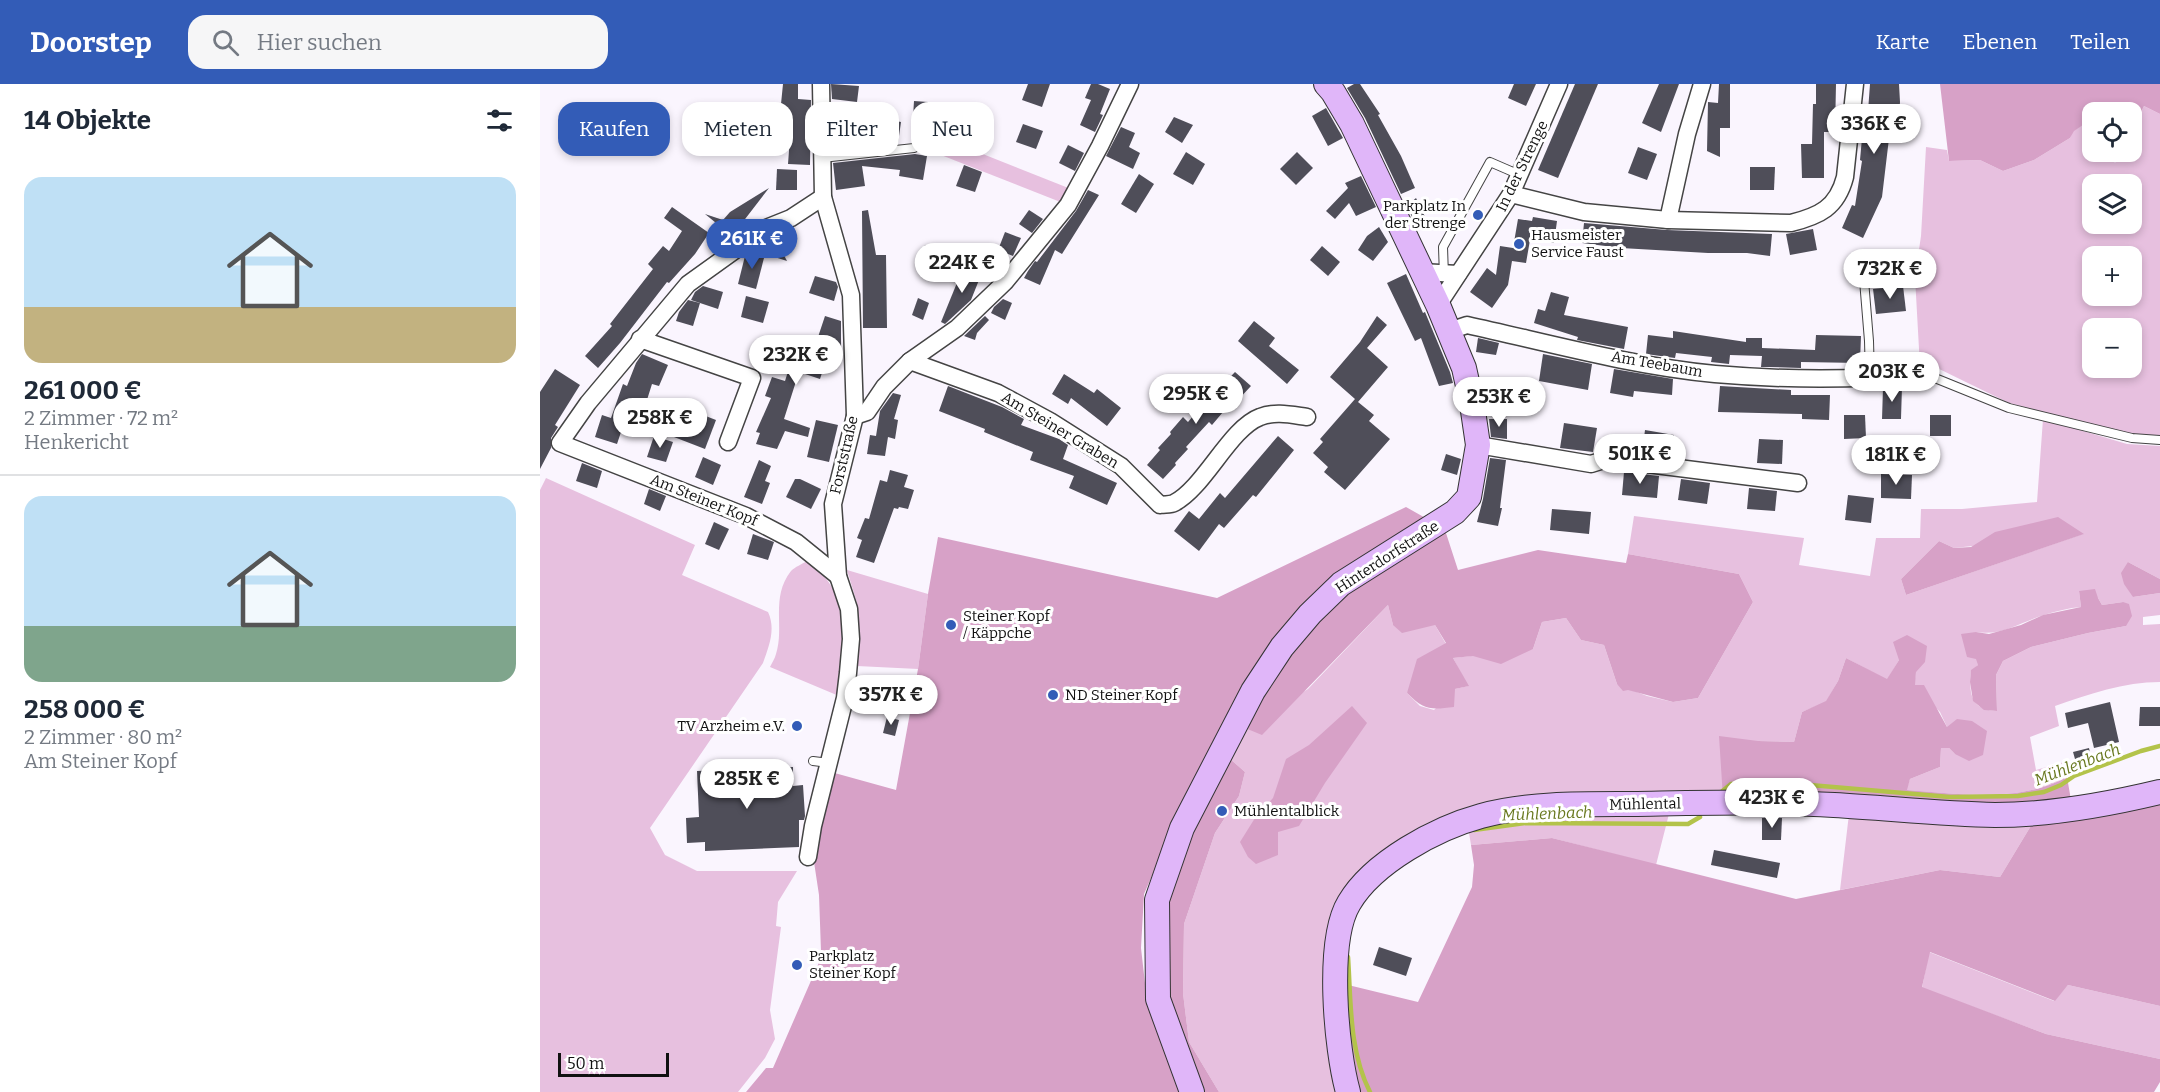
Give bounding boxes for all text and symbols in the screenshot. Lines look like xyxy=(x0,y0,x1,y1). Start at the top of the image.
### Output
search box xyxy=(188,15,608,69)
text: Doorstep xyxy=(30,26,152,59)
icon: search xyxy=(209,26,242,59)
text: Hier suchen xyxy=(257,29,382,56)
text: Karte xyxy=(1876,29,1929,55)
text: Ebenen xyxy=(1962,29,2037,55)
text: Teilen xyxy=(2070,29,2130,55)
chip: Kaufen xyxy=(558,102,670,156)
chip: Mieten xyxy=(682,102,793,156)
chip: Filter xyxy=(805,102,899,156)
chip: Neu xyxy=(911,102,994,156)
map controls xyxy=(2082,102,2142,378)
button: locate xyxy=(2082,102,2142,162)
icon: filters xyxy=(483,104,516,137)
pin: 336K € xyxy=(1825,104,1923,155)
text: 14 Objekte xyxy=(24,105,151,136)
text: 336K € xyxy=(1841,111,1907,135)
street label: In der Strenge xyxy=(1492,118,1552,214)
button: layers xyxy=(2082,174,2142,234)
place label: Parkplatz In der Strenge xyxy=(1383,197,1466,232)
marker: Parkplatz In der Strenge xyxy=(1471,208,1485,222)
icon: home xyxy=(216,216,324,324)
pin: 261K € xyxy=(703,219,801,270)
text: 261K € xyxy=(720,226,784,250)
place label: Hausmeister Service Faust xyxy=(1531,226,1624,261)
marker: Hausmeister Service Faust xyxy=(1512,237,1526,251)
pin: 224K € xyxy=(913,243,1011,294)
button: + xyxy=(2082,246,2142,306)
pin: 732K € xyxy=(1841,249,1939,300)
text: 224K € xyxy=(929,250,995,274)
text: 732K € xyxy=(1857,256,1923,280)
button: − xyxy=(2082,318,2142,378)
pin: 232K € xyxy=(747,335,845,386)
text: 232K € xyxy=(763,342,829,366)
street label: Am Teebaum xyxy=(1610,347,1705,381)
pin: 203K € xyxy=(1843,352,1941,403)
text: 203K € xyxy=(1859,359,1925,383)
pin: 295K € xyxy=(1147,374,1245,425)
text: 261 000 € xyxy=(24,375,142,406)
pin: 253K € xyxy=(1450,377,1548,428)
text: 295K € xyxy=(1163,381,1229,405)
text: 253K € xyxy=(1467,384,1531,408)
street label: Am Steiner Graben xyxy=(998,388,1122,472)
pin: 258K € xyxy=(611,398,709,449)
text: 258K € xyxy=(627,405,693,429)
text: 2 Zimmer · 72 m² xyxy=(24,406,178,430)
street label: Forststraße xyxy=(826,414,862,496)
text: Henkericht xyxy=(24,430,129,454)
pin: 501K € xyxy=(1591,434,1689,485)
pin: 181K € xyxy=(1847,435,1945,486)
text: 501K € xyxy=(1608,441,1672,465)
text: 181K € xyxy=(1865,442,1927,466)
street label: Am Steiner Kopf xyxy=(648,470,762,530)
street label: Hinterdorfstraße xyxy=(1332,517,1442,597)
icon: home xyxy=(216,535,324,643)
place label: Steiner Kopf / Käppche xyxy=(963,607,1052,642)
marker: Steiner Kopf / Käppche xyxy=(944,618,958,632)
pin: 357K € xyxy=(842,675,940,726)
text: 357K € xyxy=(859,682,923,706)
place label: ND Steiner Kopf xyxy=(1065,686,1179,704)
marker: ND Steiner Kopf xyxy=(1046,688,1060,702)
text: 258 000 € xyxy=(24,694,145,725)
place label: TV Arzheim e.V. xyxy=(677,717,785,735)
marker: TV Arzheim e.V. xyxy=(790,719,804,733)
text: 2 Zimmer · 80 m² xyxy=(24,725,182,749)
water label: Mühlenbach xyxy=(2032,739,2123,790)
text: Am Steiner Kopf xyxy=(24,749,177,773)
pin: 285K € xyxy=(698,759,796,810)
text: 285K € xyxy=(714,766,780,790)
pin: 423K € xyxy=(1723,778,1821,829)
text: 423K € xyxy=(1739,785,1805,809)
street label: Mühlental xyxy=(1609,794,1681,814)
place label: Mühlentalblick xyxy=(1234,802,1340,820)
water label: Mühlenbach xyxy=(1501,802,1593,825)
marker: Mühlentalblick xyxy=(1215,804,1229,818)
place label: Parkplatz Steiner Kopf xyxy=(809,947,898,982)
marker: Parkplatz Steiner Kopf xyxy=(790,958,804,972)
scale bar xyxy=(558,1050,669,1078)
text: 50 m xyxy=(567,1054,604,1073)

